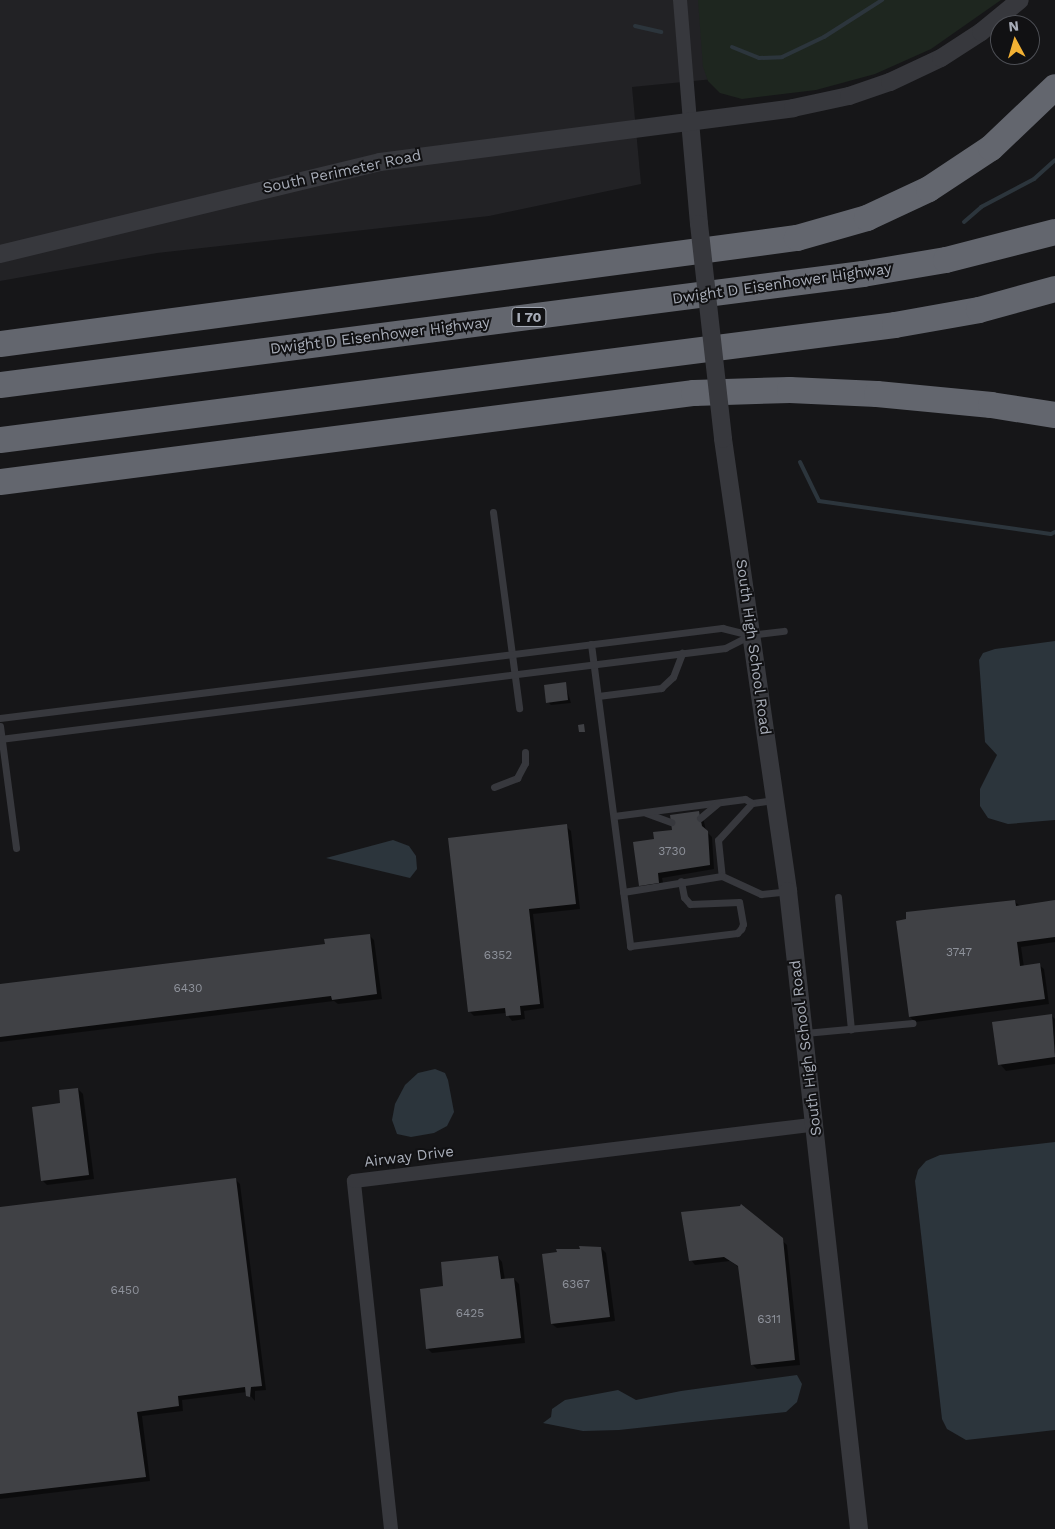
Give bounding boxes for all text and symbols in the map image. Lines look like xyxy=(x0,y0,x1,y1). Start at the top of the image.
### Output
north arrow xyxy=(990,15,1040,65)
text: N xyxy=(1008,18,1020,35)
street label: South Perimeter Road xyxy=(261,146,423,198)
street label: Dwight D Eisenhower Highway xyxy=(671,260,893,308)
road number: I 70 xyxy=(510,306,548,328)
street label: Dwight D Eisenhower Highway xyxy=(269,314,491,358)
street label: South High School Road xyxy=(732,558,774,736)
house number: 3730 xyxy=(658,845,686,859)
house number: 3747 xyxy=(946,946,972,960)
house number: 6352 xyxy=(484,949,512,963)
street label: South High School Road xyxy=(786,959,826,1137)
house number: 6430 xyxy=(173,982,203,996)
street label: Airway Drive xyxy=(363,1143,455,1171)
house number: 6367 xyxy=(562,1278,590,1292)
house number: 6450 xyxy=(110,1284,140,1298)
house number: 6425 xyxy=(456,1307,484,1321)
house number: 6311 xyxy=(757,1313,781,1327)

